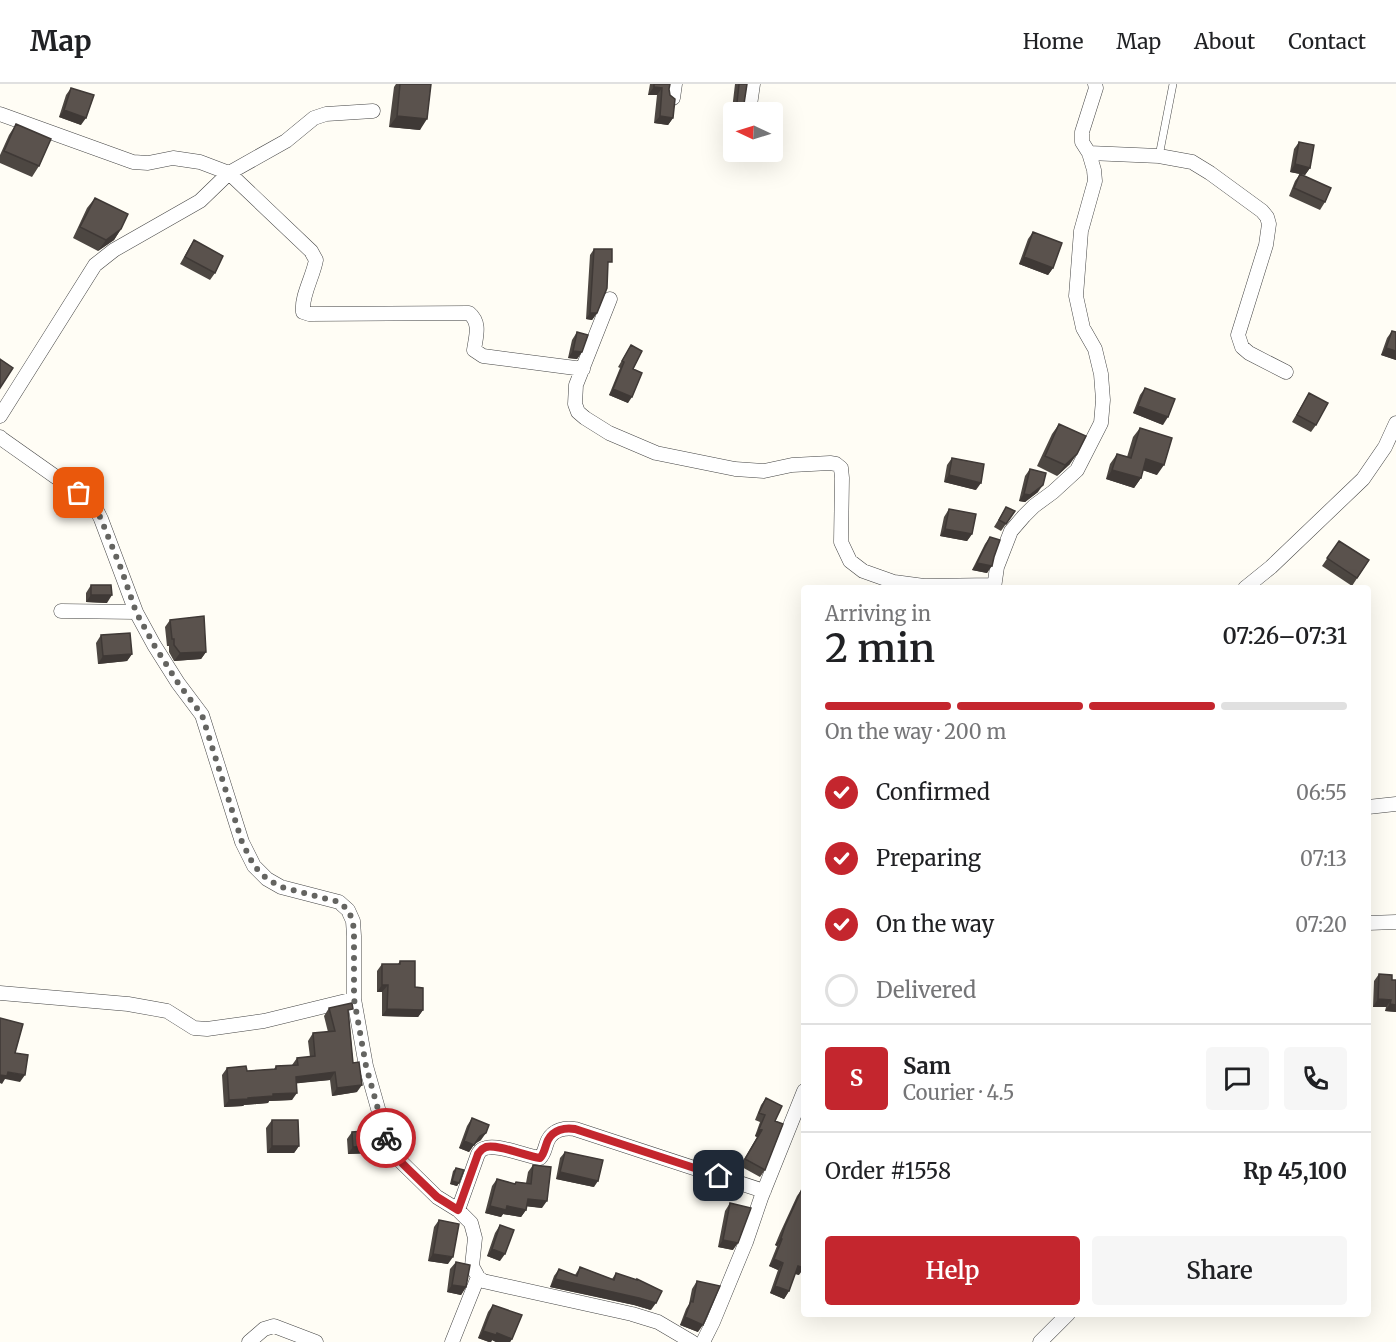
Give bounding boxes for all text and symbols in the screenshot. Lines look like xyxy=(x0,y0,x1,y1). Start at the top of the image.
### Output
text: Map xyxy=(30,23,92,59)
text: Home xyxy=(1023,28,1083,55)
text: Map xyxy=(1116,28,1161,55)
text: About xyxy=(1194,28,1255,55)
text: Contact xyxy=(1288,28,1366,55)
north arrow xyxy=(723,102,783,162)
map controls xyxy=(723,102,783,162)
pin xyxy=(53,467,104,518)
icon: bag xyxy=(62,476,95,509)
text: Arriving in xyxy=(825,601,931,626)
text: 07:26–07:31 xyxy=(1222,622,1347,650)
text: 2 min xyxy=(825,624,935,673)
text: On the way · 200 m xyxy=(825,719,1006,744)
icon: check xyxy=(825,776,858,809)
text: Confirmed xyxy=(876,778,990,806)
text: 06:55 xyxy=(1296,780,1347,805)
icon: check xyxy=(825,842,858,875)
text: Preparing xyxy=(876,844,981,872)
text: 07:13 xyxy=(1300,846,1347,871)
icon: check xyxy=(825,908,858,941)
text: On the way xyxy=(876,910,994,938)
text: 07:20 xyxy=(1295,912,1347,937)
text: Delivered xyxy=(876,976,976,1004)
button: chat xyxy=(1206,1047,1269,1110)
button: phone xyxy=(1284,1047,1347,1110)
text: Sam xyxy=(903,1052,951,1080)
text: S xyxy=(850,1064,863,1092)
text: Courier · 4.5 xyxy=(903,1080,1015,1105)
courier xyxy=(356,1108,416,1168)
icon: bike xyxy=(370,1122,403,1155)
pin xyxy=(693,1150,744,1201)
text: Order #1558 xyxy=(825,1157,951,1185)
text: Rp 45,100 xyxy=(1243,1157,1347,1185)
icon: home xyxy=(702,1159,735,1192)
button: Help xyxy=(825,1236,1080,1305)
button: Share xyxy=(1092,1236,1347,1305)

